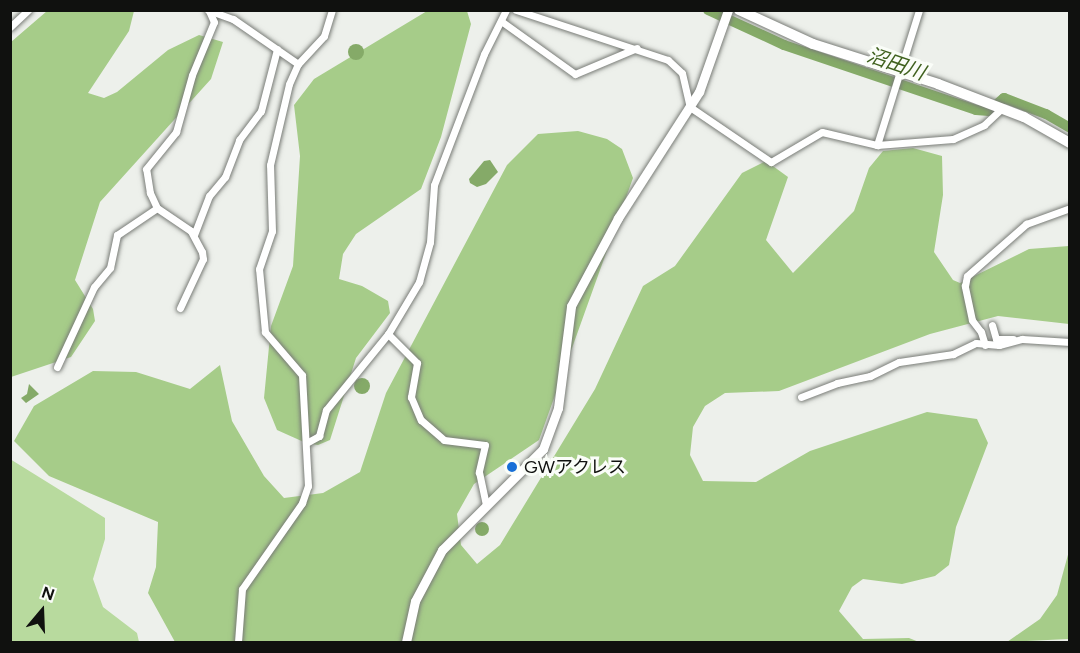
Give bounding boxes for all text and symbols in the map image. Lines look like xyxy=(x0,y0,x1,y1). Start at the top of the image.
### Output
water label: 沼田川 xyxy=(864,43,928,85)
place label: GWアクレス xyxy=(524,456,627,478)
marker: GWアクレス xyxy=(505,460,519,474)
north arrow xyxy=(12,581,72,641)
text: N xyxy=(39,583,57,605)

